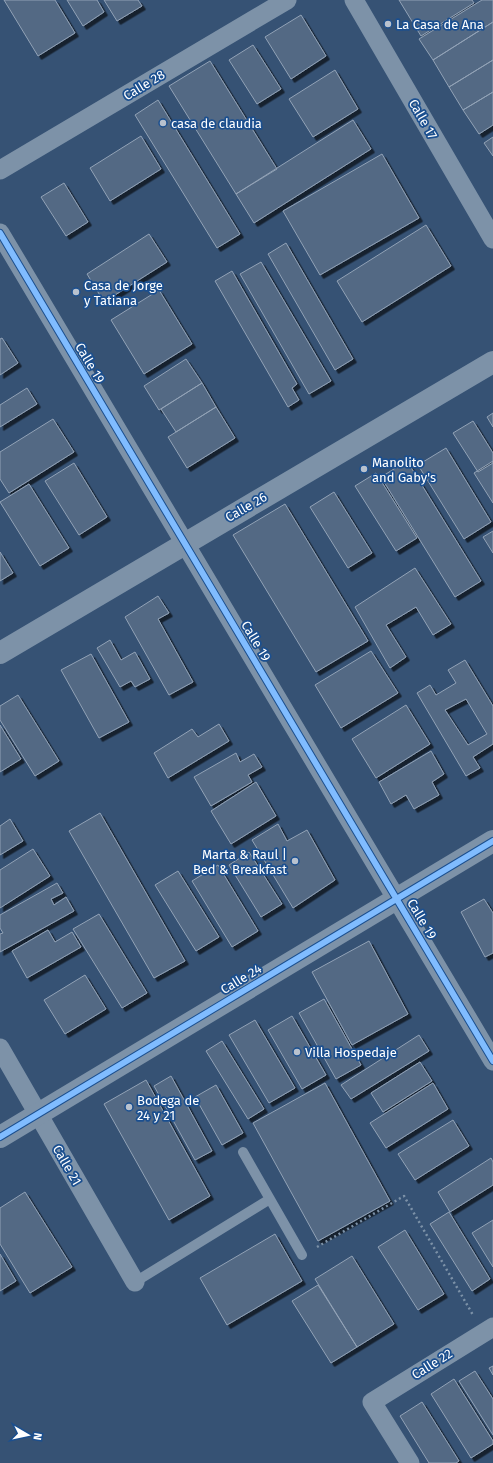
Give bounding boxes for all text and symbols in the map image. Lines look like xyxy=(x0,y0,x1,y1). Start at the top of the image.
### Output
place label: La Casa de Ana xyxy=(396,17,484,32)
marker: La Casa de Ana xyxy=(383,19,393,29)
street label: Calle 28 xyxy=(121,67,167,103)
street label: Calle 17 xyxy=(406,96,441,142)
place label: casa de claudia xyxy=(171,116,262,131)
marker: casa de claudia xyxy=(158,118,168,128)
place label: Casa de Jorge y Tatiana xyxy=(84,278,163,308)
marker: Casa de Jorge y Tatiana xyxy=(71,287,81,297)
street label: Calle 19 xyxy=(72,340,108,386)
place label: Manolito and Gaby's xyxy=(372,455,436,485)
marker: Manolito and Gaby's xyxy=(359,464,369,474)
street label: Calle 26 xyxy=(223,489,270,525)
street label: Calle 19 xyxy=(238,618,274,664)
place label: Marta & Raul | Bed & Breakfast xyxy=(193,847,287,877)
marker: Marta & Raul | Bed & Breakfast xyxy=(290,856,300,866)
street label: Calle 19 xyxy=(404,896,440,942)
street label: Calle 24 xyxy=(218,961,264,997)
place label: Villa Hospedaje xyxy=(305,1045,397,1060)
marker: Villa Hospedaje xyxy=(292,1047,302,1057)
place label: Bodega de 24 y 21 xyxy=(137,1093,199,1123)
marker: Bodega de 24 y 21 xyxy=(124,1102,134,1112)
street label: Calle 21 xyxy=(50,1142,84,1188)
street label: Calle 22 xyxy=(409,1346,455,1382)
north arrow xyxy=(8,1415,48,1455)
text: N xyxy=(30,1432,44,1441)

